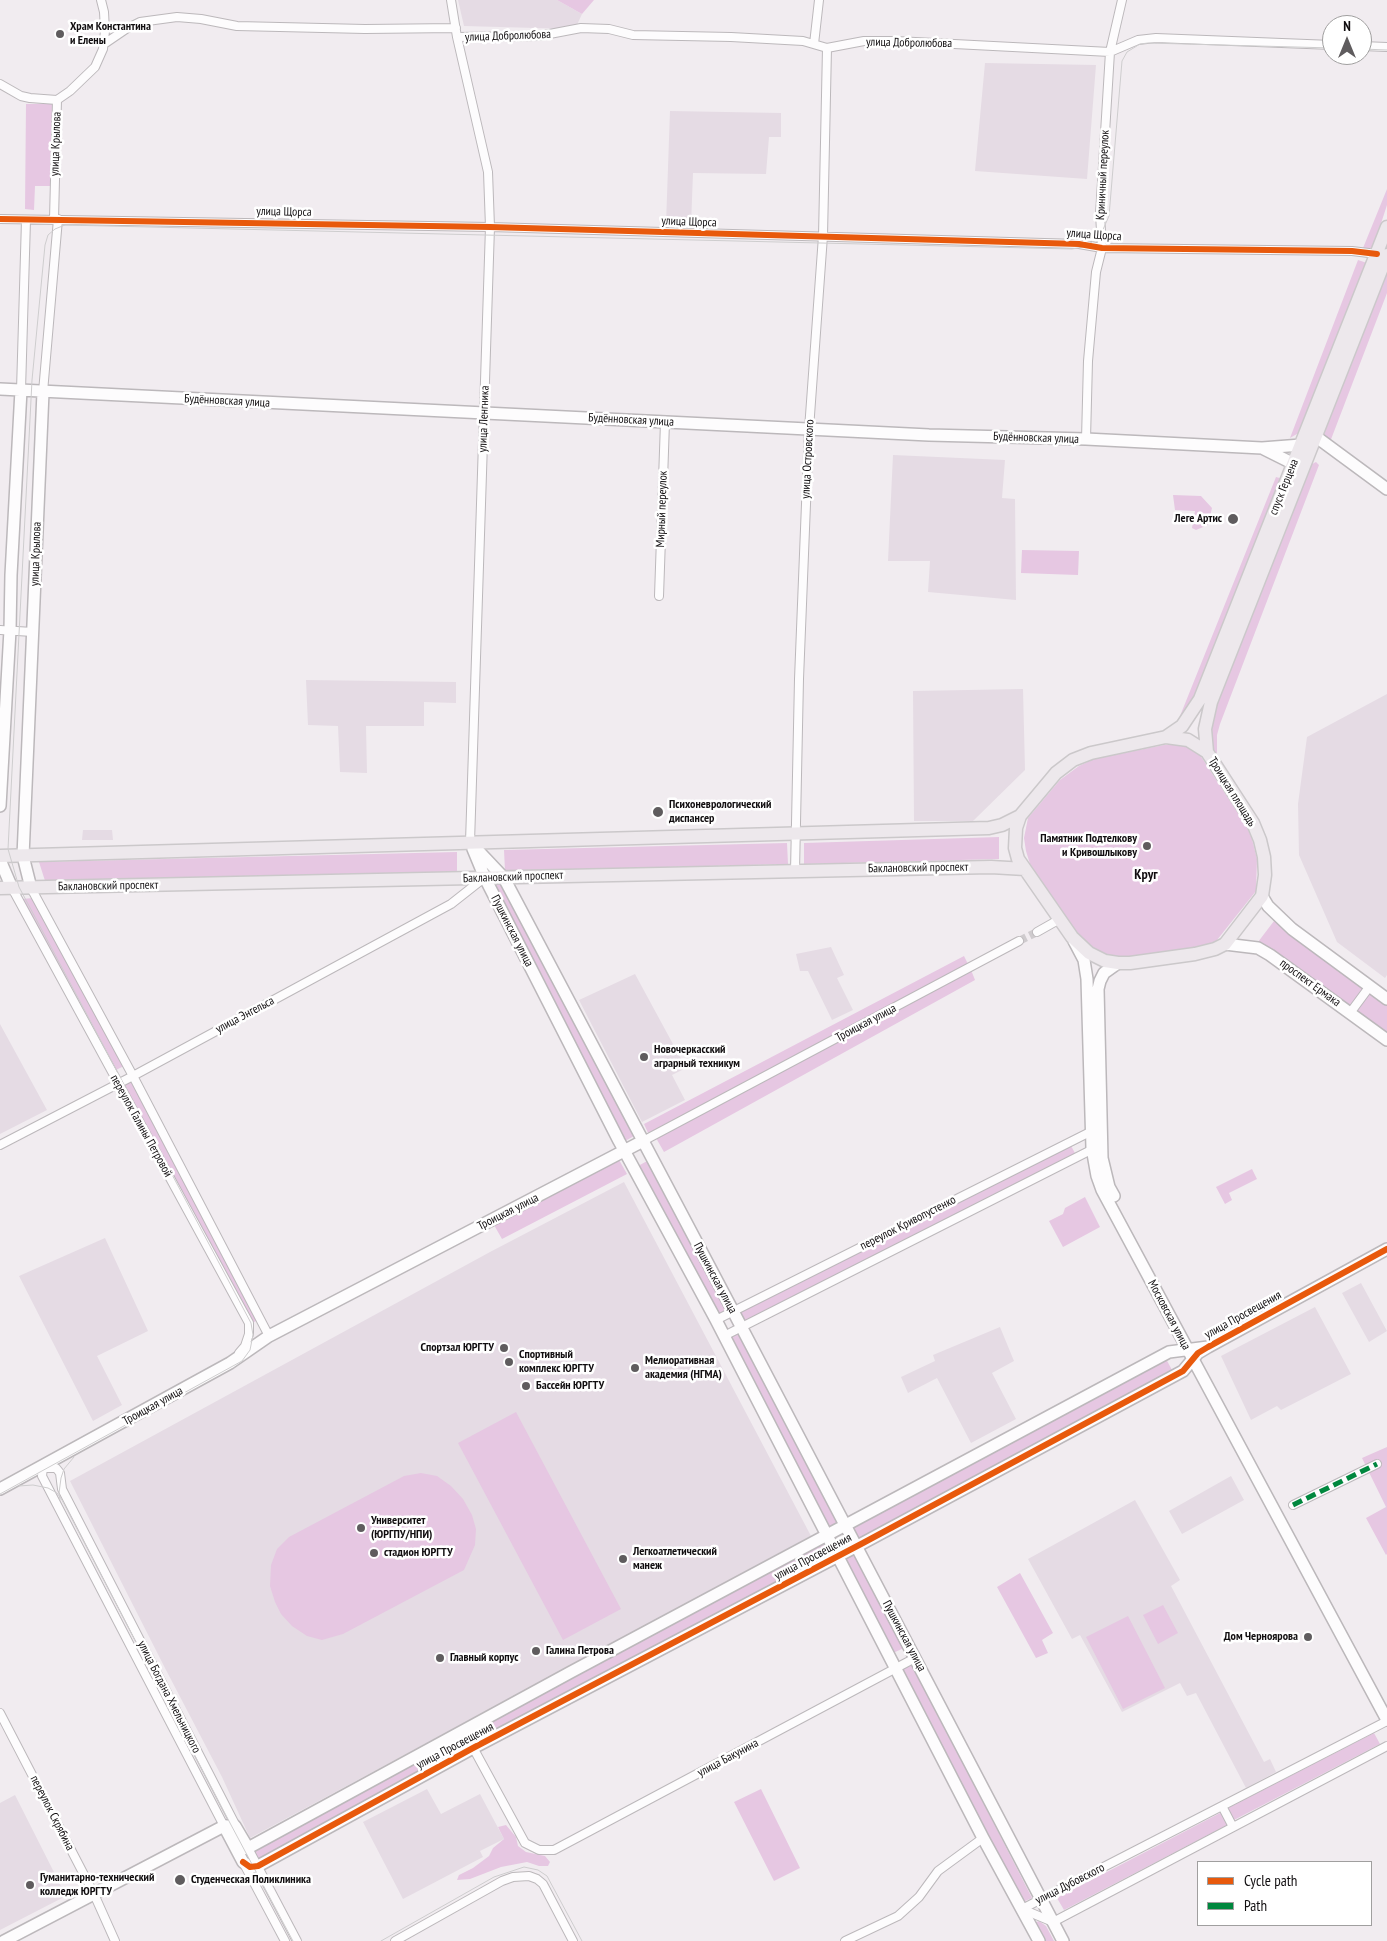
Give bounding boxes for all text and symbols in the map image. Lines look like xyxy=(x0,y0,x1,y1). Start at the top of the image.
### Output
north arrow xyxy=(1322,15,1372,65)
text: N xyxy=(1343,17,1351,35)
place label: Храм Константина и Елены xyxy=(70,20,151,48)
street label: улица Добролюбова xyxy=(465,27,551,45)
marker: Храм Константина и Елены xyxy=(54,28,66,40)
street label: улица Добролюбова xyxy=(866,35,952,51)
street label: улица Крылова xyxy=(48,112,64,176)
street label: Криничный переулок xyxy=(1093,130,1113,220)
street label: улица Щорса xyxy=(256,204,312,220)
street label: улица Щорса xyxy=(661,214,717,230)
street label: улица Щорса xyxy=(1066,226,1122,244)
street label: улица Ленгника xyxy=(476,385,492,453)
street label: Будённовская улица xyxy=(184,392,270,410)
street label: Будённовская улица xyxy=(588,411,674,429)
street label: улица Островского xyxy=(799,419,817,499)
street label: Будённовская улица xyxy=(993,429,1079,447)
street label: спуск Герцена xyxy=(1266,457,1302,517)
street label: Мирный переулок xyxy=(653,470,671,548)
place label: Леге Артис xyxy=(1174,512,1222,526)
marker: Леге Артис xyxy=(1226,512,1240,526)
street label: улица Крылова xyxy=(28,522,44,586)
street label: Троицкая площадь xyxy=(1205,755,1259,829)
place label: Психоневрологический диспансер xyxy=(669,798,771,826)
marker: Психоневрологический диспансер xyxy=(651,805,665,819)
place label: Памятник Подтелкову и Кривошлыкову xyxy=(1040,832,1137,860)
marker: Памятник Подтелкову и Кривошлыкову xyxy=(1141,840,1153,852)
street label: Баклановский проспект xyxy=(868,860,968,876)
district label: Круг xyxy=(1134,867,1158,883)
street label: Баклановский проспект xyxy=(463,868,563,886)
street label: Баклановский проспект xyxy=(58,878,158,894)
street label: Пушкинская улица xyxy=(488,893,536,969)
street label: проспект Ермака xyxy=(1277,956,1343,1010)
street label: улица Энгельса xyxy=(213,994,277,1036)
street label: Троицкая улица xyxy=(833,1001,899,1045)
place label: Новочеркасский аграрный техникум xyxy=(654,1043,740,1071)
marker: Новочеркасский аграрный техникум xyxy=(638,1051,650,1063)
street label: переулок Галины Петровой xyxy=(107,1072,175,1180)
street label: Троицкая улица xyxy=(475,1190,541,1234)
street label: переулок Кривопустенко xyxy=(858,1193,958,1253)
street label: Пушкинская улица xyxy=(690,1240,740,1316)
street label: Московская улица xyxy=(1145,1278,1193,1352)
street label: улица Просвещения xyxy=(1202,1288,1284,1342)
place label: Спортзал ЮРГТУ xyxy=(420,1341,494,1355)
marker: Спортзал ЮРГТУ xyxy=(498,1342,510,1354)
place label: Спортивный комплекс ЮРГТУ xyxy=(519,1348,594,1376)
place label: Мелиоративная академия (НГМА) xyxy=(645,1354,722,1382)
marker: Спортивный комплекс ЮРГТУ xyxy=(503,1356,515,1368)
marker: Мелиоративная академия (НГМА) xyxy=(629,1362,641,1374)
place label: Бассейн ЮРГТУ xyxy=(536,1379,604,1393)
marker: Бассейн ЮРГТУ xyxy=(520,1380,532,1392)
street label: Троицкая улица xyxy=(120,1384,186,1428)
place label: Университет (ЮРГПУ/НПИ) xyxy=(371,1514,432,1542)
marker: Университет (ЮРГПУ/НПИ) xyxy=(355,1522,367,1534)
street label: улица Просвещения xyxy=(772,1531,854,1583)
place label: Легкоатлетический манеж xyxy=(633,1545,717,1573)
place label: стадион ЮРГТУ xyxy=(384,1546,453,1560)
marker: стадион ЮРГТУ xyxy=(368,1547,380,1559)
marker: Легкоатлетический манеж xyxy=(617,1553,629,1565)
street label: Пушкинская улица xyxy=(879,1598,929,1674)
place label: Дом Черноярова xyxy=(1224,1630,1298,1644)
marker: Дом Черноярова xyxy=(1302,1631,1314,1643)
street label: улица Богдана Хмельницкого xyxy=(134,1638,204,1756)
place label: Галина Петрова xyxy=(546,1644,614,1658)
marker: Галина Петрова xyxy=(530,1645,542,1657)
place label: Главный корпус xyxy=(450,1651,519,1665)
marker: Главный корпус xyxy=(434,1652,446,1664)
street label: улица Просвещения xyxy=(414,1720,496,1772)
street label: улица Бакунина xyxy=(695,1736,761,1780)
street label: переулок Скрябина xyxy=(27,1773,77,1853)
street label: улица Дубовского xyxy=(1033,1860,1107,1908)
legend xyxy=(1197,1861,1372,1926)
place label: Гуманитарно-технический колледж ЮРГТУ xyxy=(40,1871,154,1899)
text: Cycle path xyxy=(1244,1871,1297,1890)
marker: Студенческая Поликлиника xyxy=(173,1873,187,1887)
place label: Студенческая Поликлиника xyxy=(191,1873,311,1887)
marker: Гуманитарно-технический колледж ЮРГТУ xyxy=(24,1879,36,1891)
text: Path xyxy=(1244,1896,1267,1915)

